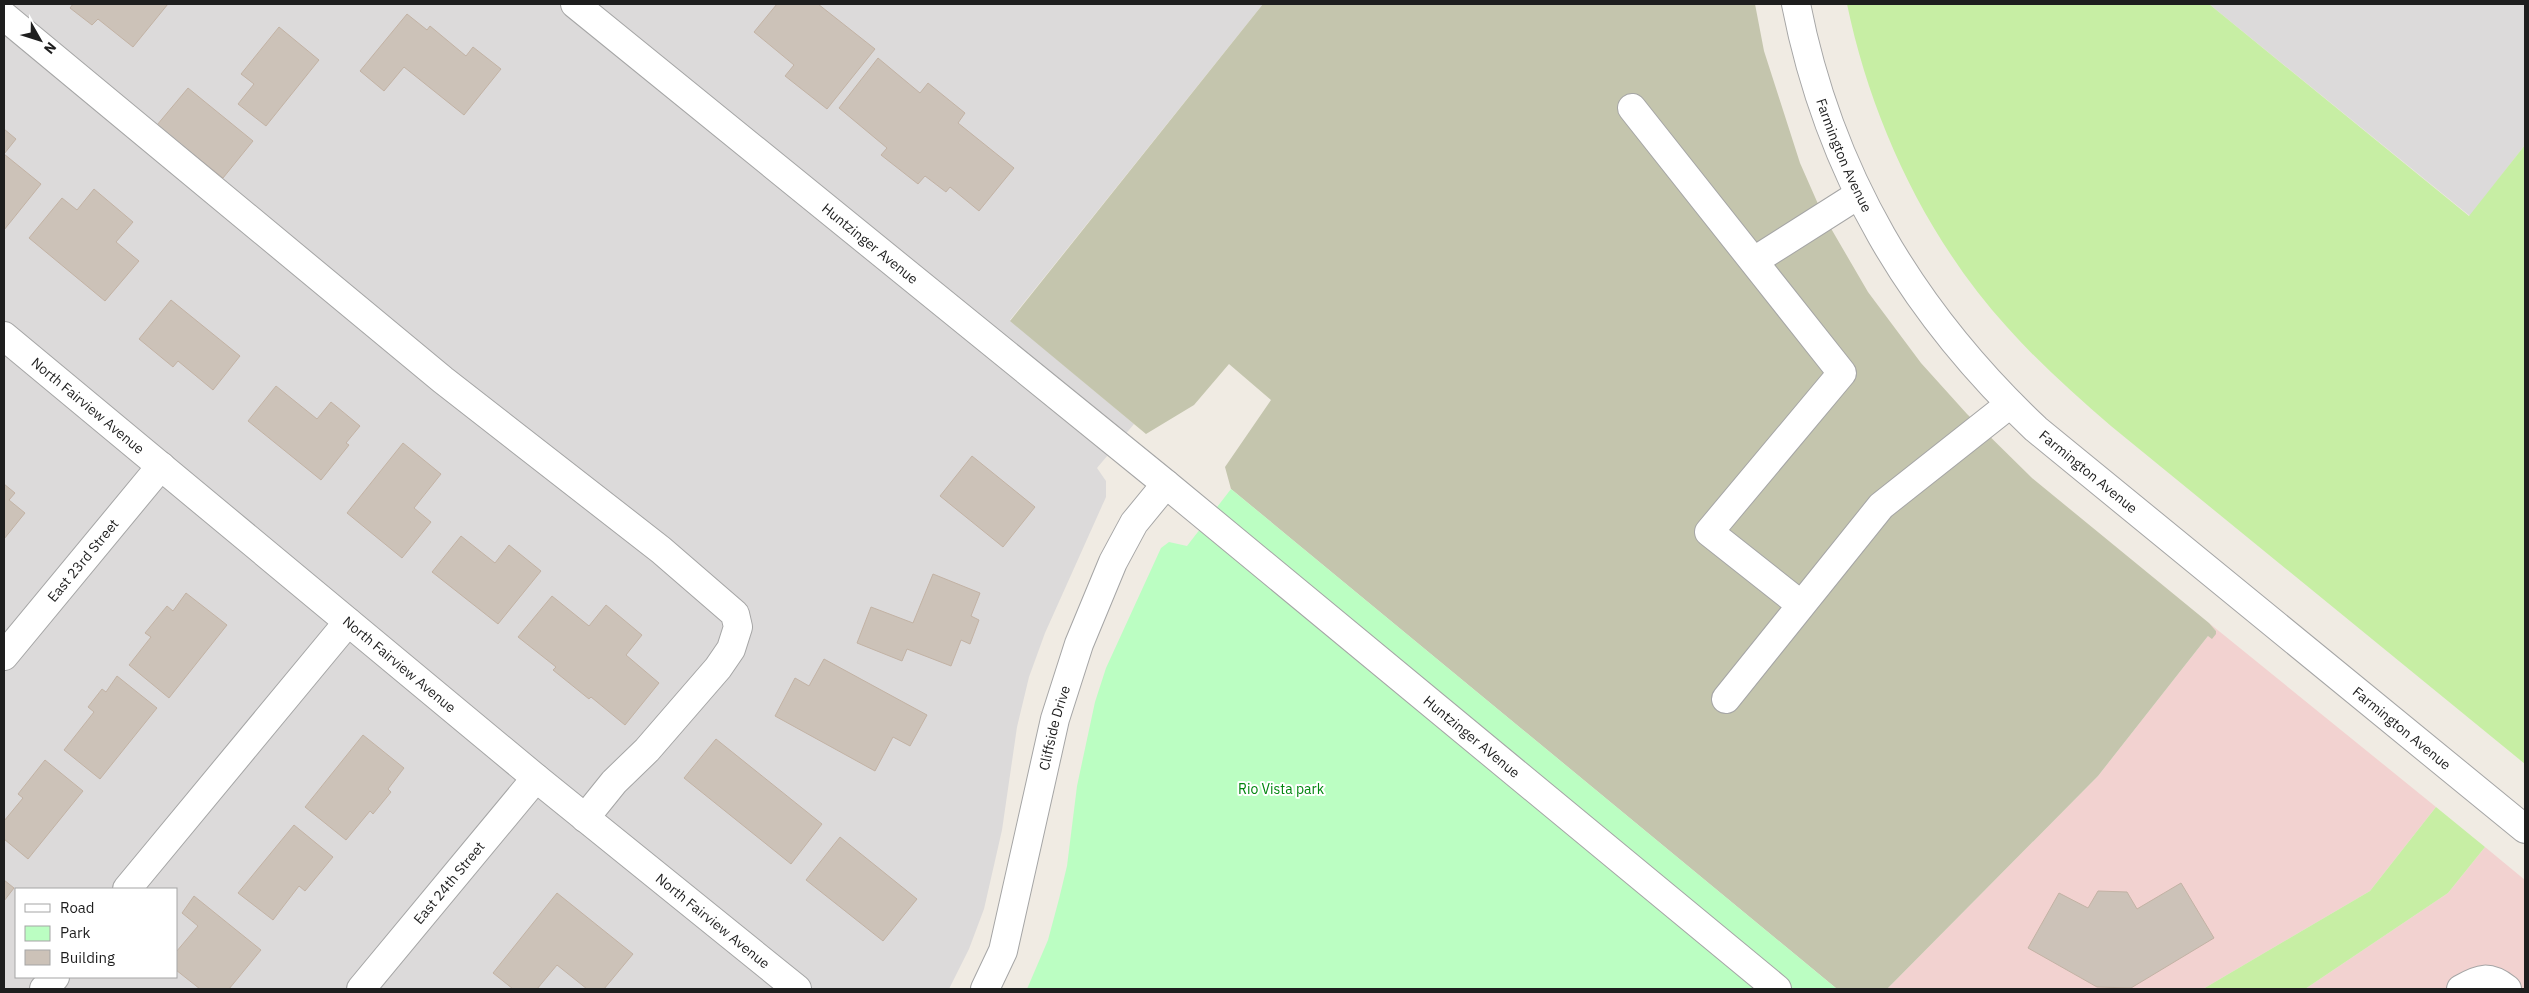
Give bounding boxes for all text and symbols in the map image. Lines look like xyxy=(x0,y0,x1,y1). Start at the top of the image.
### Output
north arrow xyxy=(15,15,65,65)
text: N xyxy=(40,39,60,58)
street label: Farmington Avenue xyxy=(1812,96,1876,215)
street label: Huntzinger Avenue xyxy=(818,199,922,288)
street label: North Fairview Avenue xyxy=(28,354,148,458)
street label: Farmington Avenue xyxy=(2036,426,2141,517)
street label: East 23rd Street xyxy=(43,515,123,606)
street label: North Fairview Avenue xyxy=(339,612,460,717)
street label: Cliffside Drive xyxy=(1035,683,1074,772)
street label: Farmington Avenue xyxy=(2349,683,2455,774)
street label: Huntzinger AVenue xyxy=(1420,692,1524,782)
park label: Rio Vista park xyxy=(1238,780,1325,798)
street label: East 24th Street xyxy=(410,838,489,928)
street label: North Fairview Avenue xyxy=(652,869,774,973)
legend xyxy=(15,888,178,978)
text: Road xyxy=(60,898,95,917)
text: Park xyxy=(60,923,90,942)
text: Building xyxy=(60,948,115,967)

